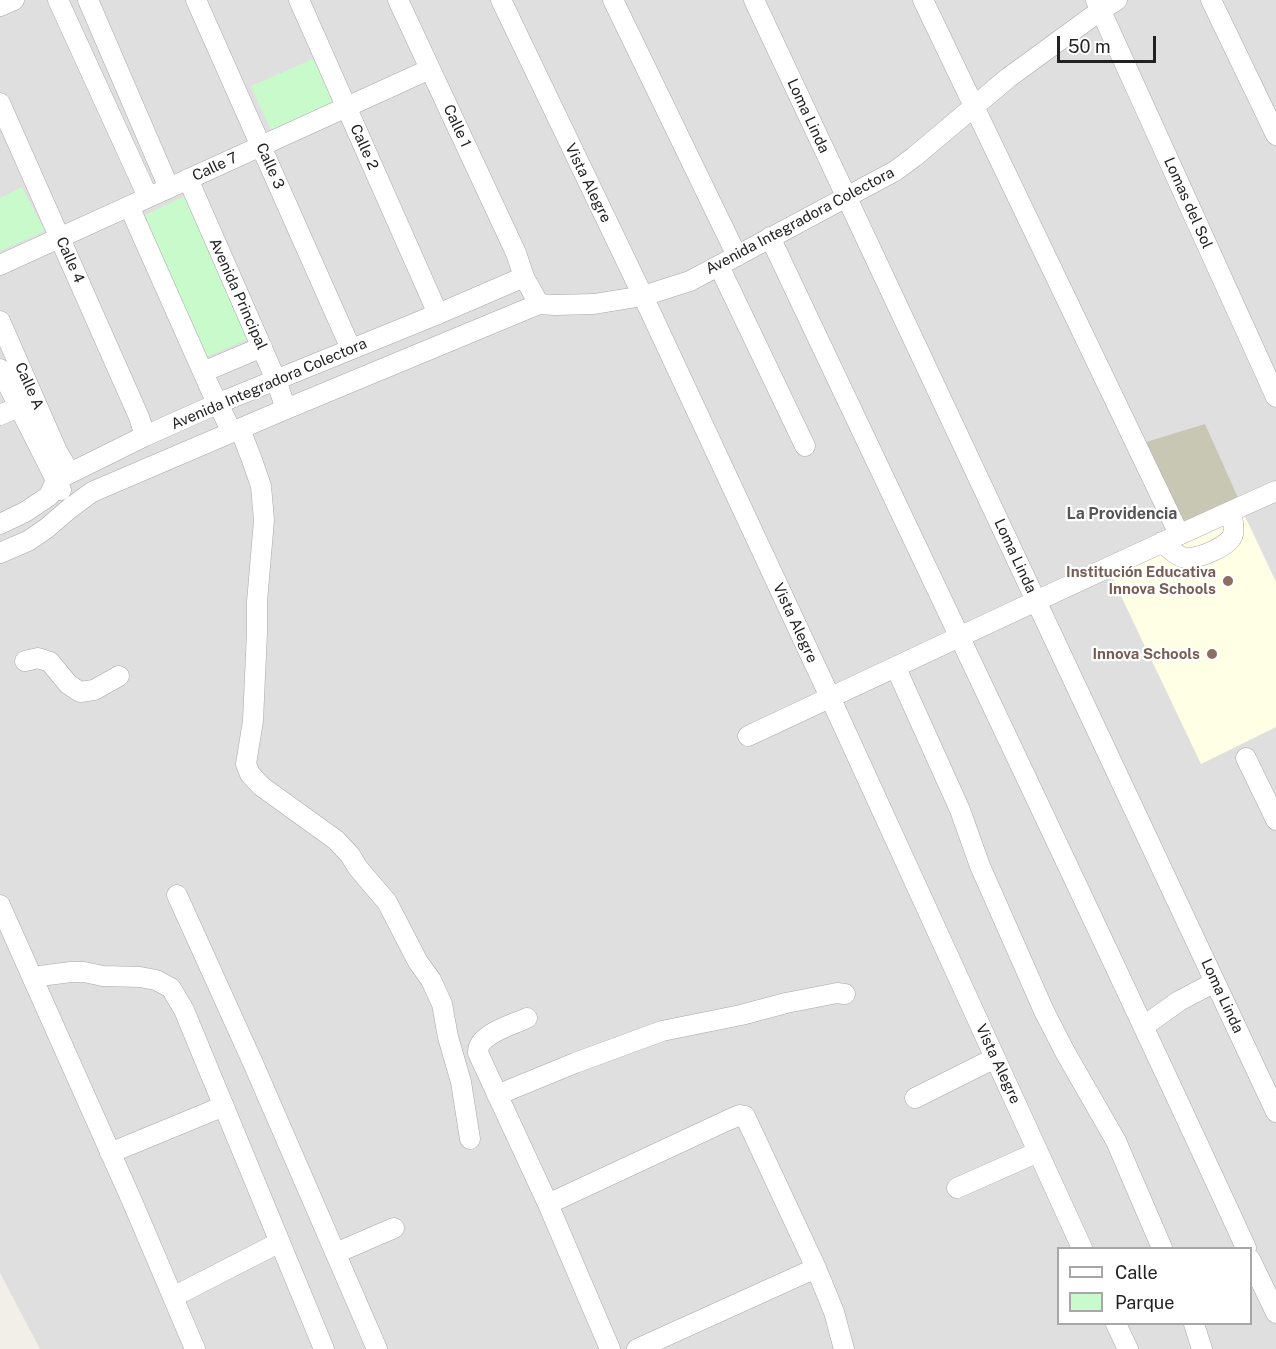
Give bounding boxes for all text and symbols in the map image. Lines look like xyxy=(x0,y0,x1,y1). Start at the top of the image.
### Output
scale bar xyxy=(1060,24,1159,62)
text: 50 m xyxy=(1068,36,1111,57)
street label: Loma Linda xyxy=(783,76,833,156)
street label: Calle 1 xyxy=(439,102,475,150)
street label: Calle 2 xyxy=(346,121,382,173)
street label: Calle 3 xyxy=(252,140,288,192)
street label: Vista Alegre xyxy=(561,141,615,225)
street label: Calle 7 xyxy=(189,149,241,185)
street label: Lomas del Sol xyxy=(1160,155,1216,251)
street label: Avenida Integradora Colectora xyxy=(703,164,897,278)
street label: Calle 4 xyxy=(52,234,88,286)
street label: Avenida Principal xyxy=(205,235,271,353)
street label: Avenida Integradora Colectora xyxy=(168,334,370,434)
street label: Calle A xyxy=(11,360,47,412)
district label: La Providencia xyxy=(1067,504,1177,524)
street label: Loma Linda xyxy=(990,516,1040,596)
place label: Institución Educativa Innova Schools xyxy=(1066,563,1216,598)
marker: Institución Educativa Innova Schools xyxy=(1221,574,1235,588)
street label: Vista Alegre xyxy=(769,580,821,666)
place label: Innova Schools xyxy=(1092,645,1200,663)
marker: Innova Schools xyxy=(1205,647,1219,661)
street label: Loma Linda xyxy=(1197,956,1247,1036)
street label: Vista Alegre xyxy=(972,1021,1024,1107)
legend xyxy=(1057,1247,1252,1325)
text: Calle xyxy=(1115,1262,1158,1283)
text: Parque xyxy=(1115,1292,1175,1313)

